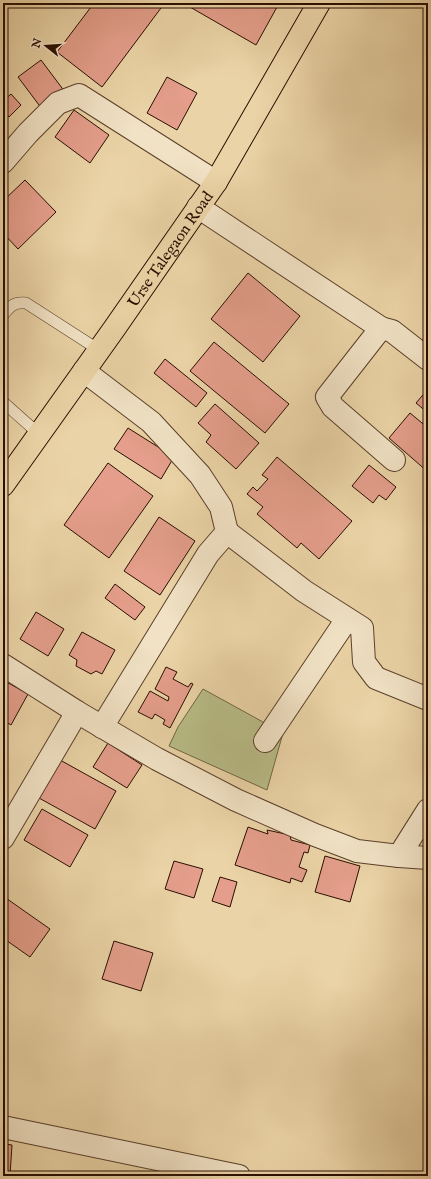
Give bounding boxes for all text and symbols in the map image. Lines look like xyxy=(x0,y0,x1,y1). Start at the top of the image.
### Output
north arrow xyxy=(26,26,66,66)
text: N xyxy=(29,36,46,51)
street label: Urse Talegaon Road xyxy=(124,188,219,312)

